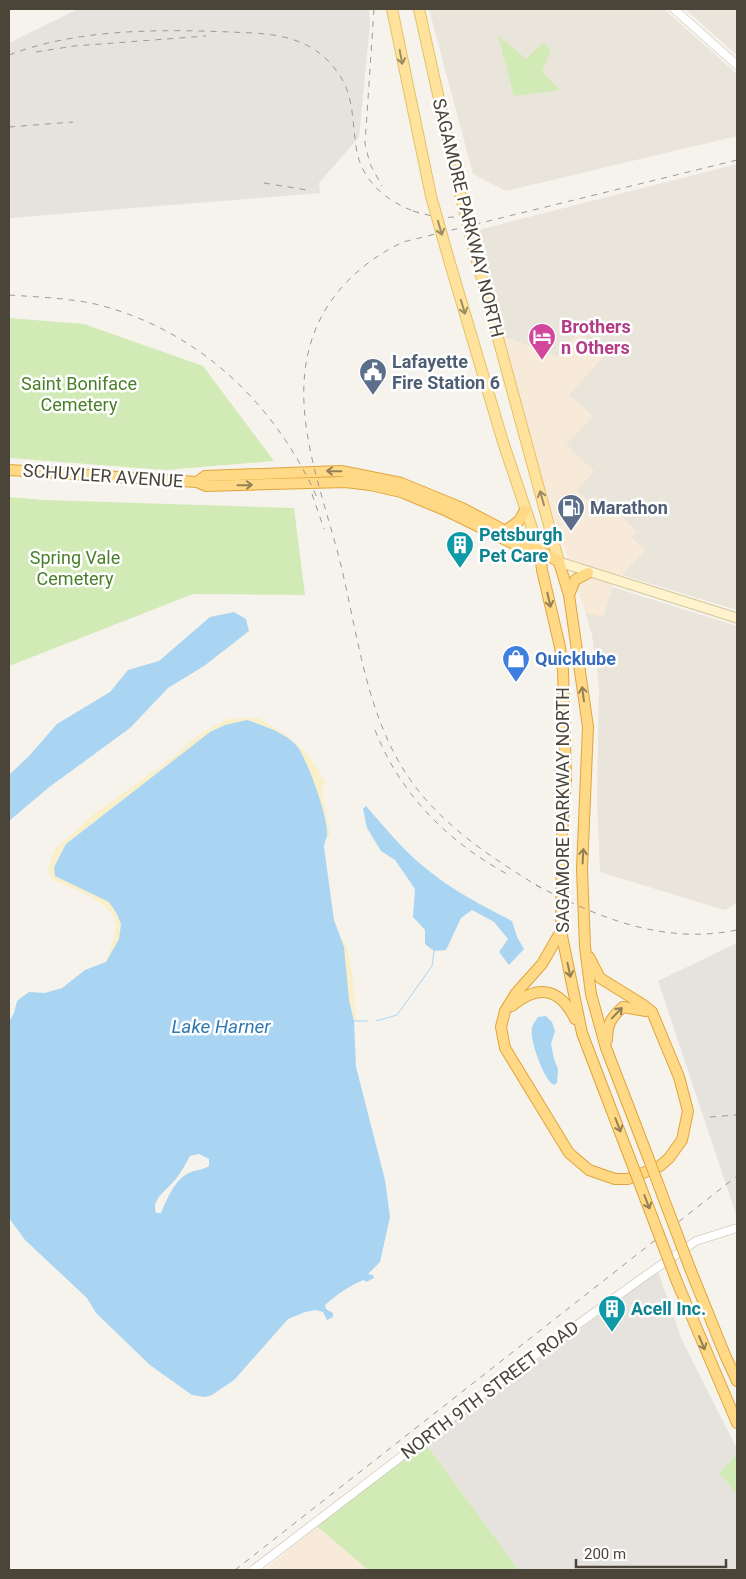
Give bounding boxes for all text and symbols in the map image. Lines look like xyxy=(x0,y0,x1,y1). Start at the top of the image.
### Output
one-way arrow xyxy=(397,48,406,64)
street label: SAGAMORE PARKWAY NORTH xyxy=(429,96,508,340)
one-way arrow xyxy=(436,220,446,236)
one-way arrow xyxy=(459,299,469,315)
place label: Brothers n Others xyxy=(561,316,631,358)
hotel icon: Brothers n Others xyxy=(527,322,557,361)
place label: Lafayette Fire Station 6 xyxy=(392,351,500,393)
public building icon: Lafayette Fire Station 6 xyxy=(358,357,388,396)
park label: Saint Boniface Cemetery xyxy=(21,373,137,415)
street label: SCHUYLER AVENUE xyxy=(22,459,184,492)
one-way arrow xyxy=(327,467,343,476)
one-way arrow xyxy=(237,481,253,490)
one-way arrow xyxy=(536,491,546,507)
fuel station icon: Marathon xyxy=(556,493,586,532)
place label: Marathon xyxy=(590,497,668,518)
place label: Petsburgh Pet Care xyxy=(479,524,563,566)
building icon: Petsburgh Pet Care xyxy=(445,530,475,569)
park label: Spring Vale Cemetery xyxy=(30,547,120,589)
one-way arrow xyxy=(545,591,554,607)
shop icon: Quicklube xyxy=(501,644,531,683)
place label: Quicklube xyxy=(535,648,616,669)
one-way arrow xyxy=(578,686,588,702)
street label: SAGAMORE PARKWAY NORTH xyxy=(552,687,573,933)
one-way arrow xyxy=(578,848,587,864)
one-way arrow xyxy=(565,962,574,978)
one-way arrow xyxy=(611,1007,623,1019)
water label: Lake Harner xyxy=(171,1015,271,1038)
one-way arrow xyxy=(613,1117,623,1132)
one-way arrow xyxy=(643,1193,652,1209)
building icon: Acell Inc. xyxy=(597,1294,627,1333)
place label: Acell Inc. xyxy=(631,1298,706,1319)
street label: NORTH 9TH STREET ROAD xyxy=(397,1316,583,1463)
one-way arrow xyxy=(697,1335,707,1350)
scale bar xyxy=(576,1536,726,1568)
text: 200 m xyxy=(584,1545,626,1563)

